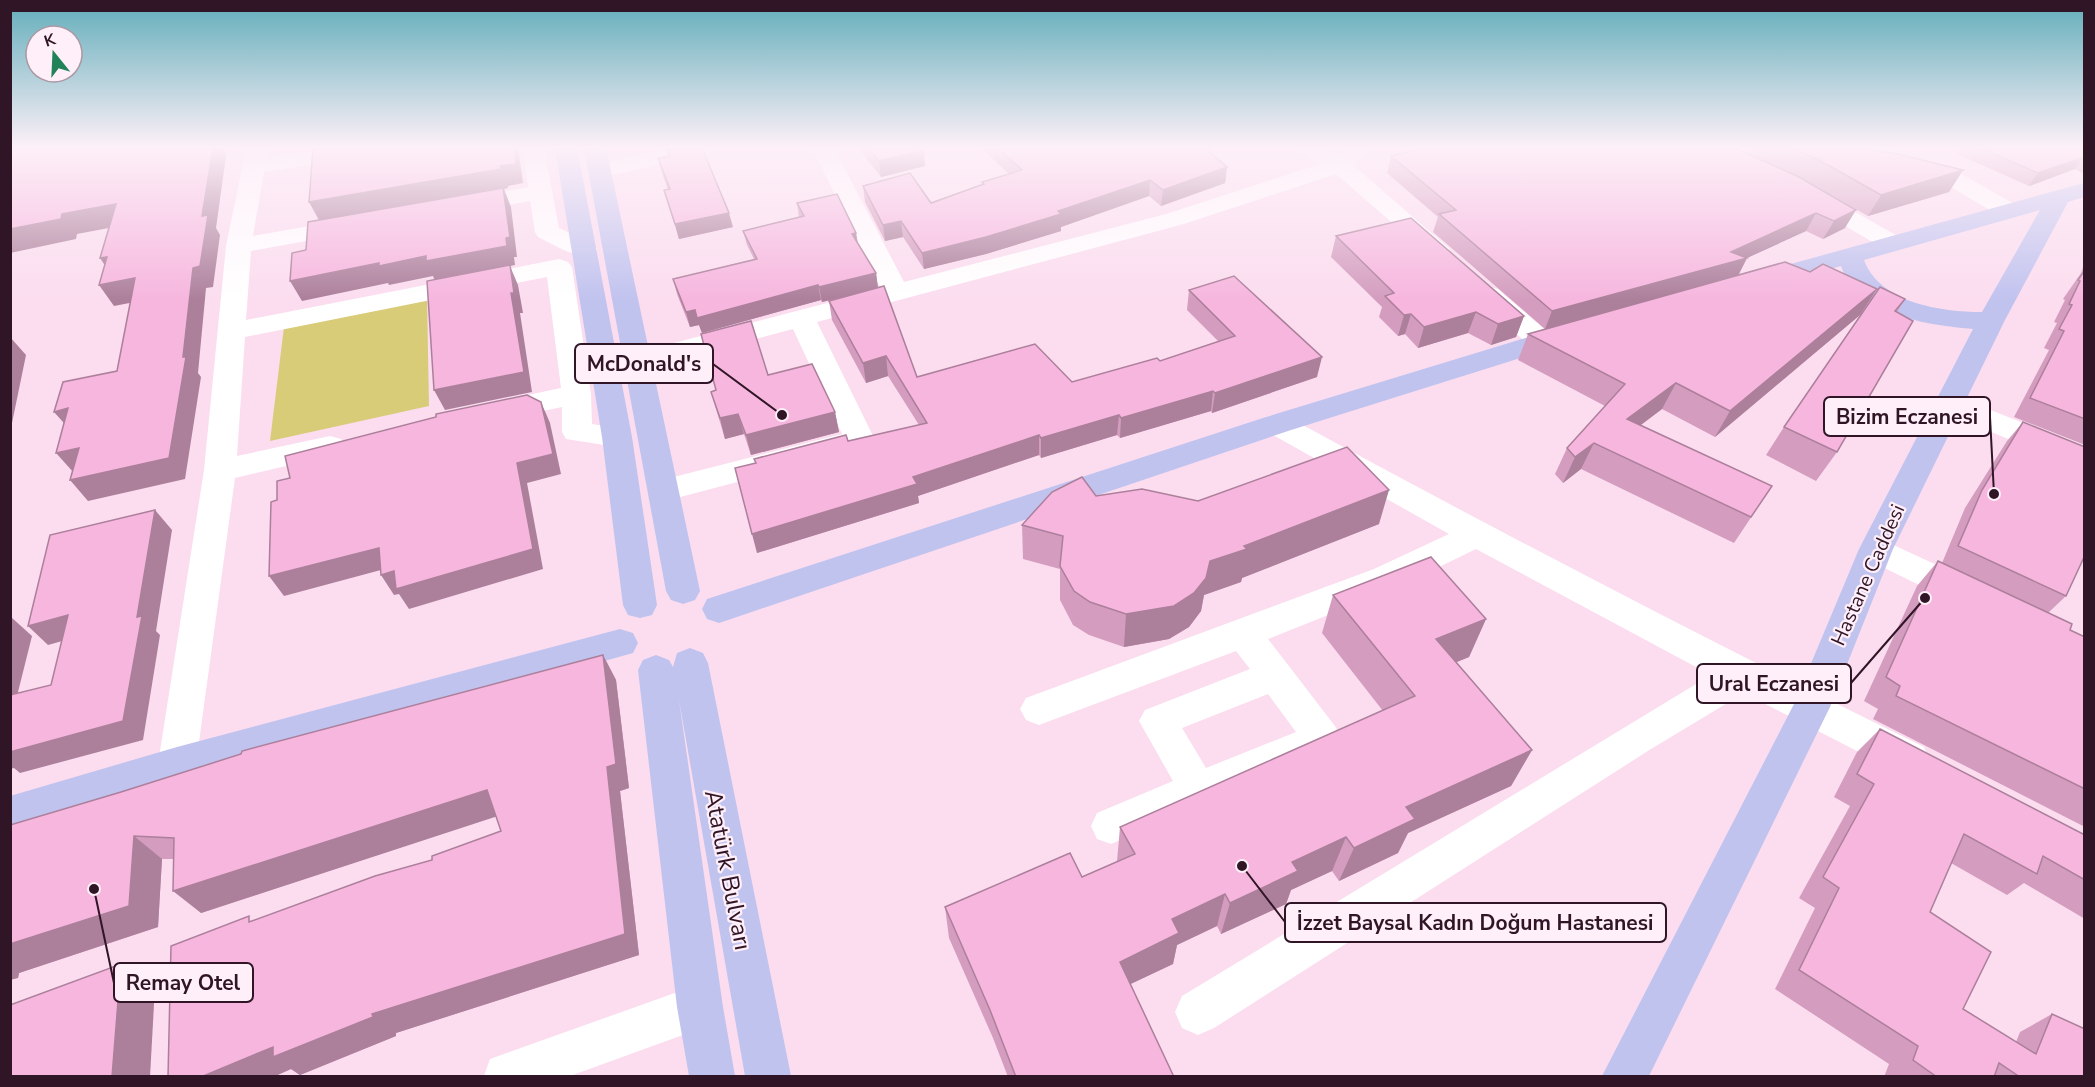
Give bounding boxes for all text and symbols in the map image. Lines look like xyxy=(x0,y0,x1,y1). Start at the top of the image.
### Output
north arrow xyxy=(24,24,84,84)
text: K xyxy=(41,28,59,53)
callout: McDonald's xyxy=(575,344,713,383)
text: McDonald's xyxy=(587,350,701,378)
callout: Bizim Eczanesi xyxy=(1824,397,1990,436)
text: Bizim Eczanesi xyxy=(1836,403,1978,431)
street label: Hastane Caddesi xyxy=(1825,500,1911,650)
callout: Ural Eczanesi xyxy=(1697,664,1851,703)
text: Ural Eczanesi xyxy=(1709,670,1839,698)
street label: Atatürk Bulvarı xyxy=(697,787,759,953)
callout: İzzet Baysal Kadın Doğum Hastanesi xyxy=(1285,903,1666,942)
text: İzzet Baysal Kadın Doğum Hastanesi xyxy=(1297,909,1653,937)
callout: Remay Otel xyxy=(114,963,253,1002)
text: Remay Otel xyxy=(126,969,241,997)

